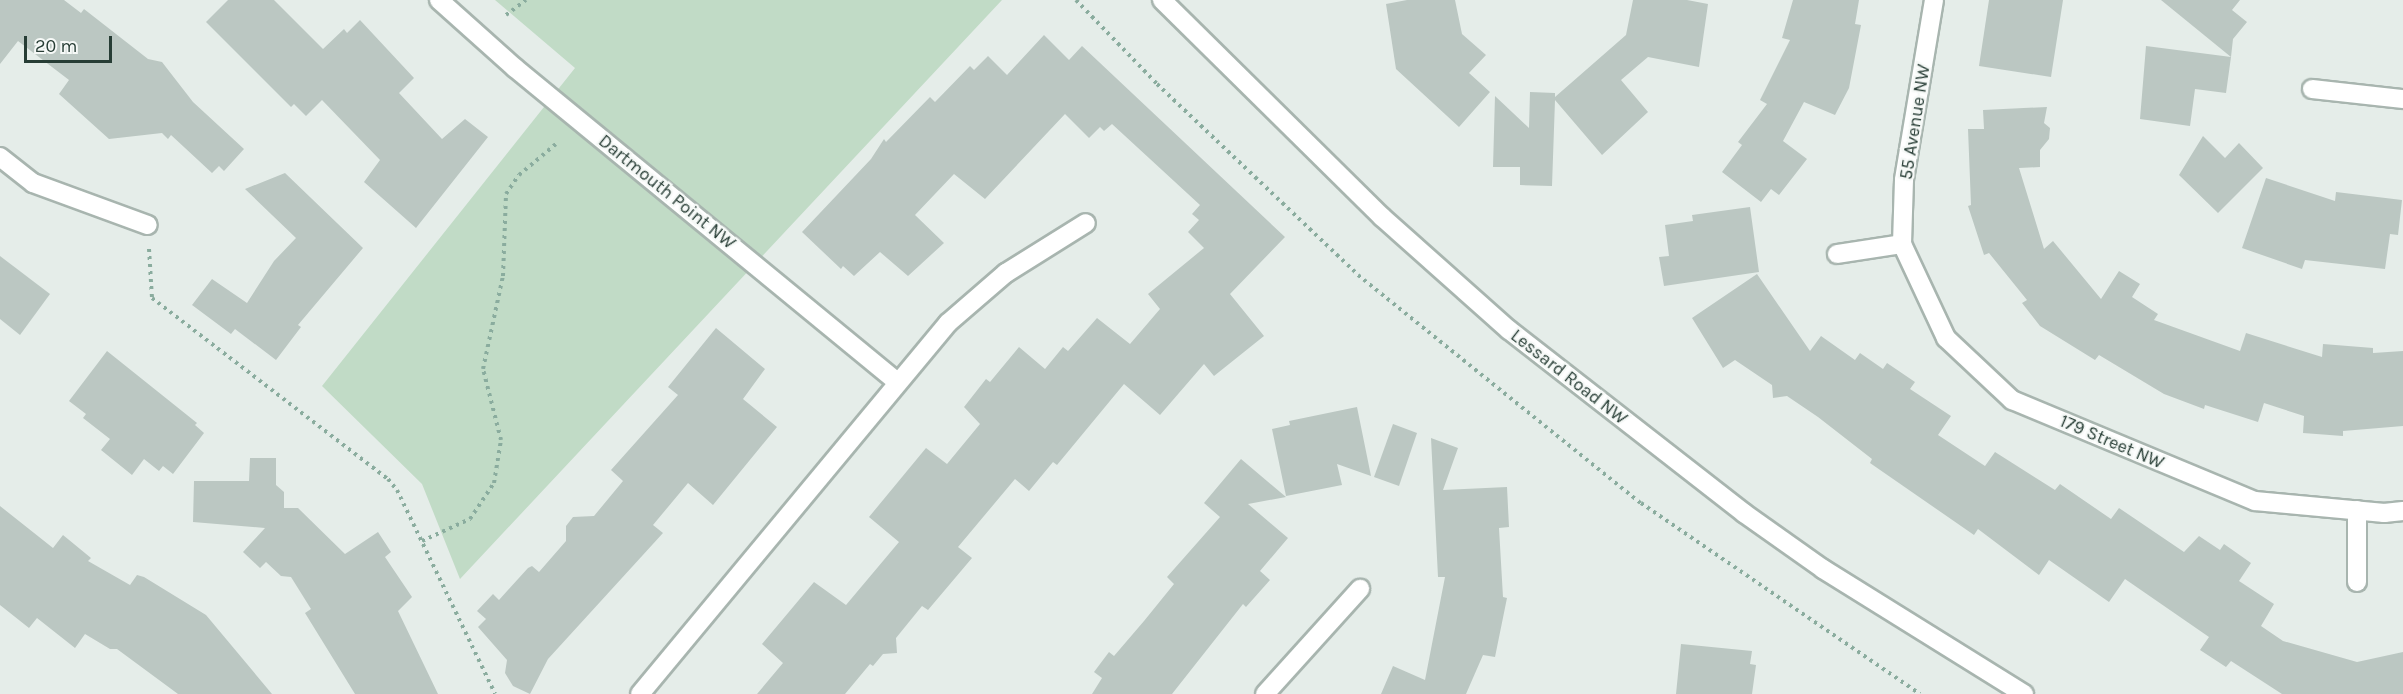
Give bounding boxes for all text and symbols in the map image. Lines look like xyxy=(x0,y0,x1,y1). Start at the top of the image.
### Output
scale bar xyxy=(27,24,116,62)
text: 20 m xyxy=(35,35,77,57)
street label: 55 Avenue NW xyxy=(1895,63,1935,181)
street label: Dartmouth Point NW xyxy=(594,130,740,254)
street label: Lessard Road NW xyxy=(1506,325,1632,429)
street label: 179 Street NW xyxy=(2057,410,2167,474)

